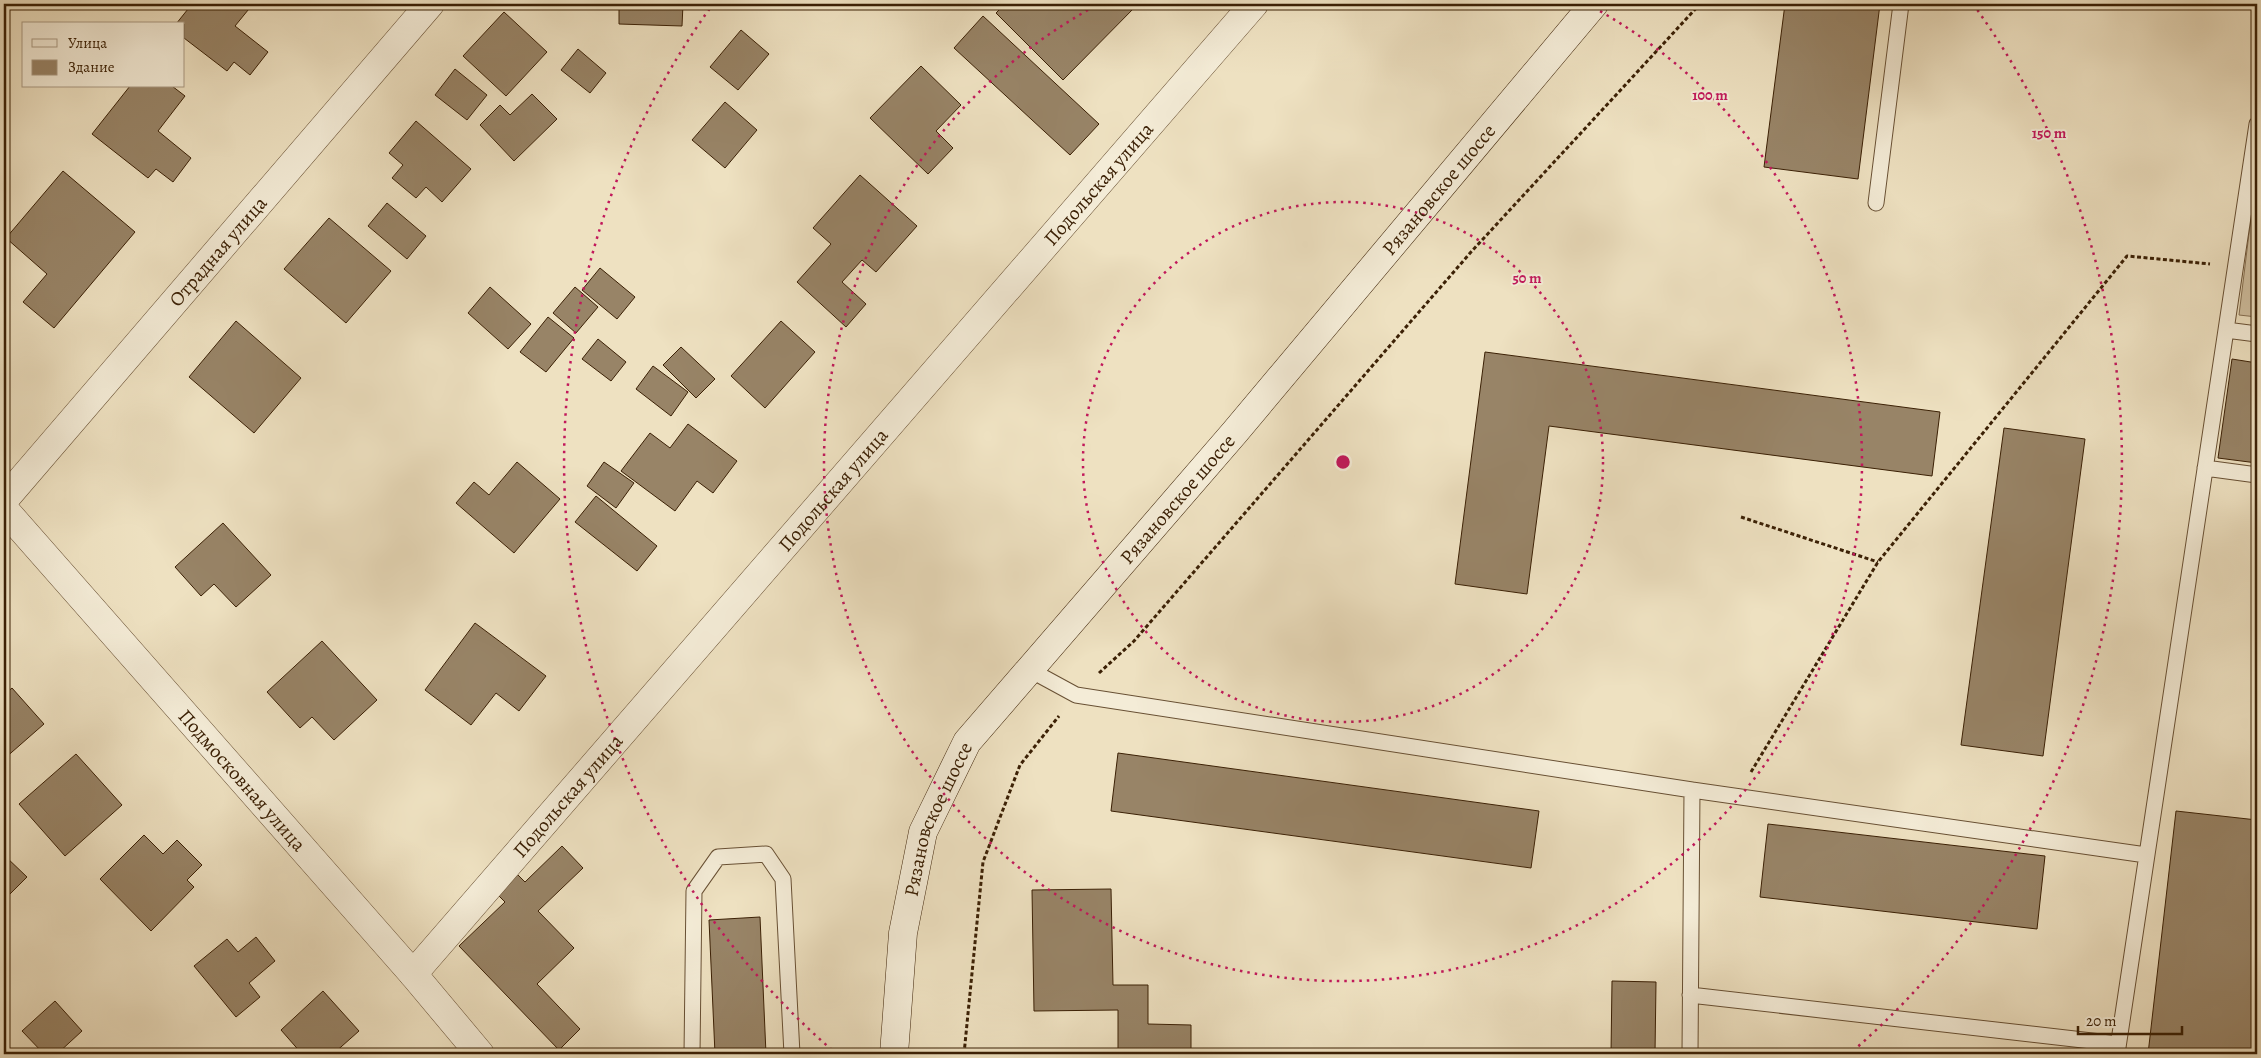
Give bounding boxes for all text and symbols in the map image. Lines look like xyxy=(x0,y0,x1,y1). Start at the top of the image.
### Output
legend xyxy=(22,22,185,88)
text: Улица xyxy=(68,33,107,53)
text: Здание xyxy=(68,57,115,77)
text: 100 m xyxy=(1692,85,1728,105)
street label: Подольская улица xyxy=(1038,116,1160,251)
street label: Рязановское шоссе xyxy=(1376,118,1502,261)
text: 150 m xyxy=(2032,123,2067,143)
street label: Отрадная улица xyxy=(163,190,274,313)
text: 50 m xyxy=(1512,268,1542,288)
street label: Подольская улица xyxy=(772,422,895,558)
street label: Рязановское шоссе xyxy=(1114,428,1242,570)
centre of rings xyxy=(1334,453,1352,471)
street label: Подмосковная улица xyxy=(172,703,313,858)
street label: Подольская улица xyxy=(507,728,630,864)
street label: Рязановское шоссе xyxy=(898,738,979,899)
scale bar xyxy=(2078,1003,2182,1035)
text: 20 m xyxy=(2086,1011,2117,1031)

